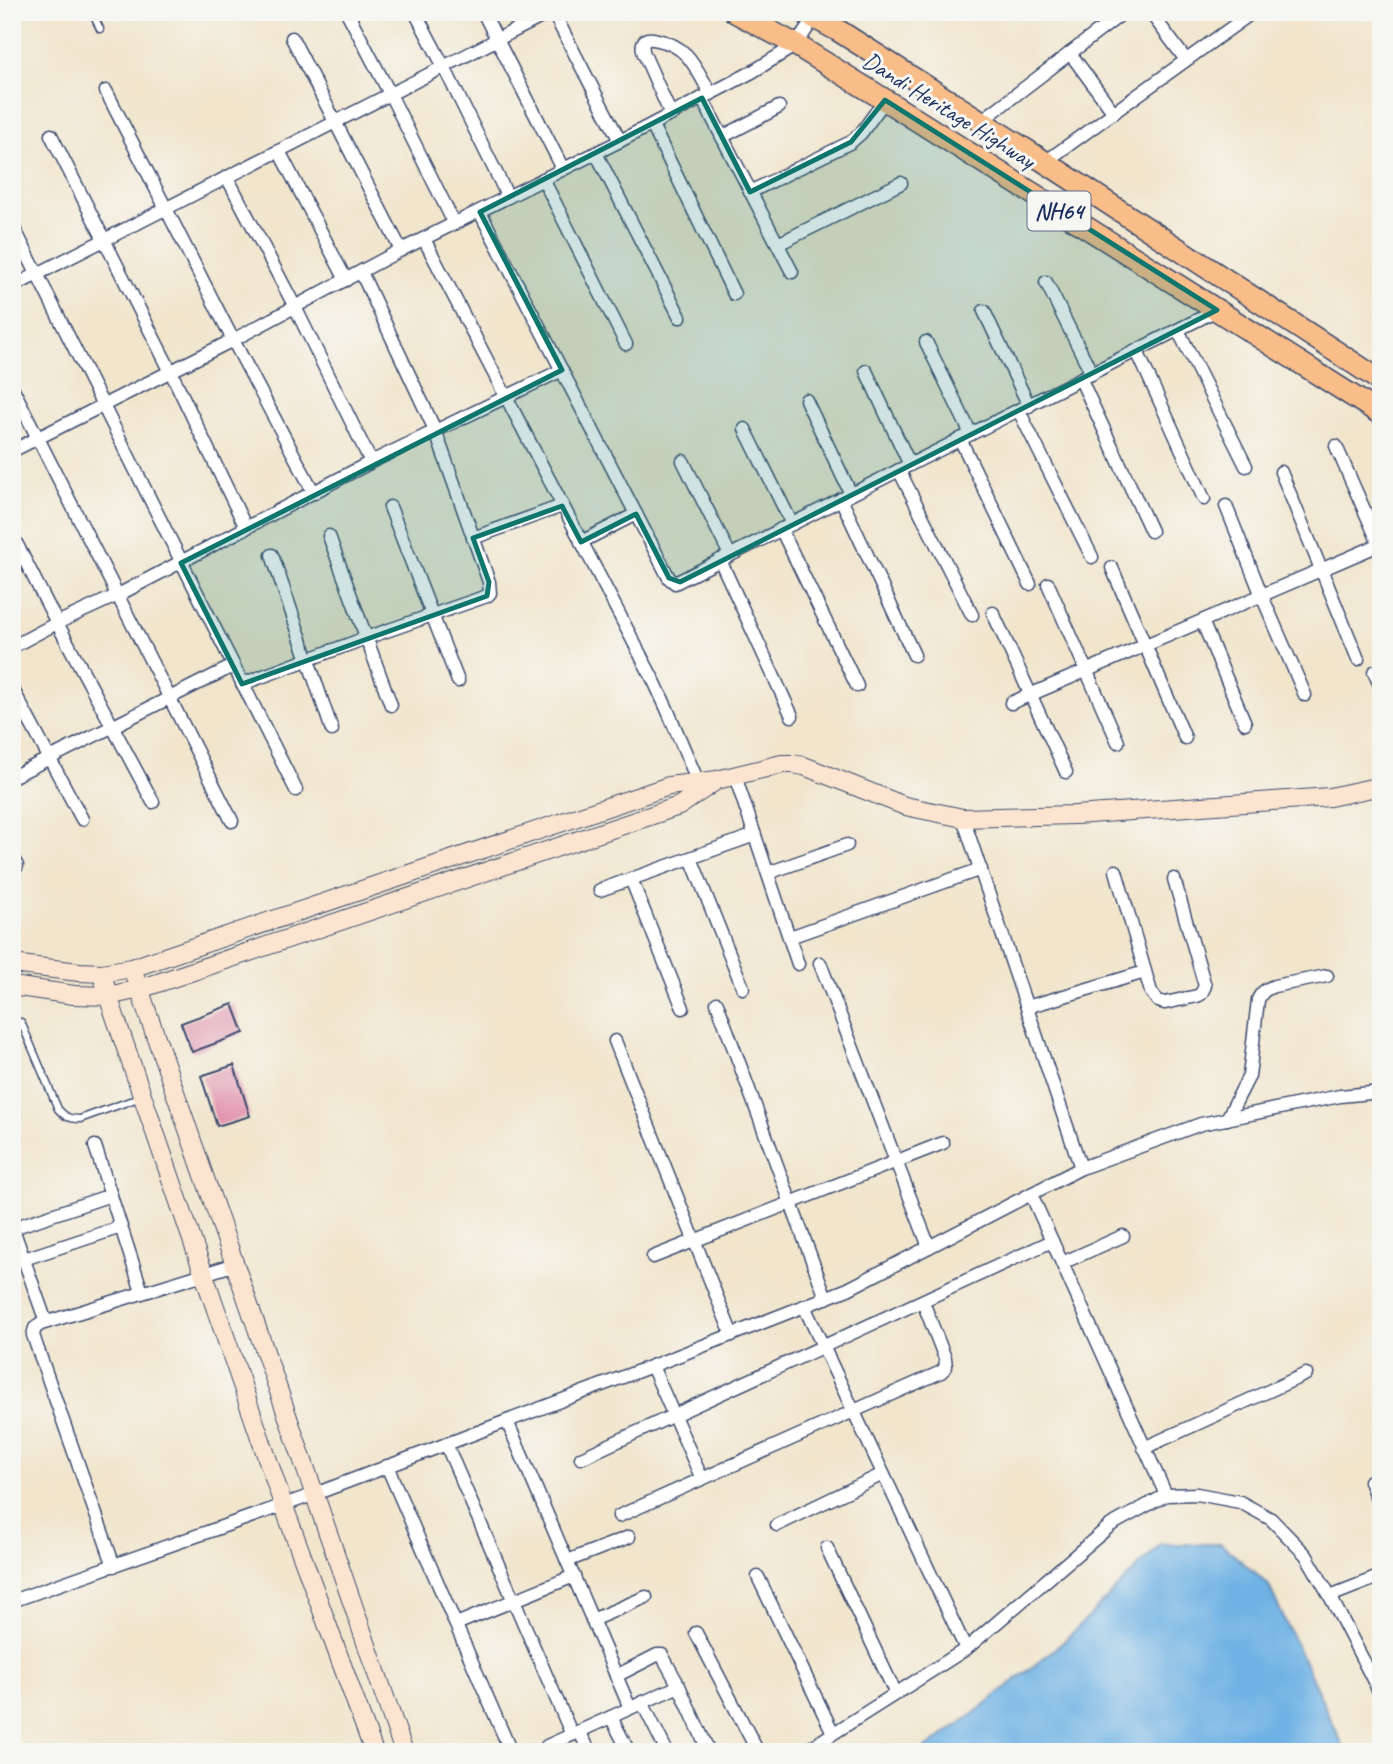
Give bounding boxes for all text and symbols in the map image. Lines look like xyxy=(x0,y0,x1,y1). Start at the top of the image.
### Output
street label: Dandi Heritage Highway xyxy=(857,45,1042,176)
road number: NH64 xyxy=(1028,192,1090,230)

